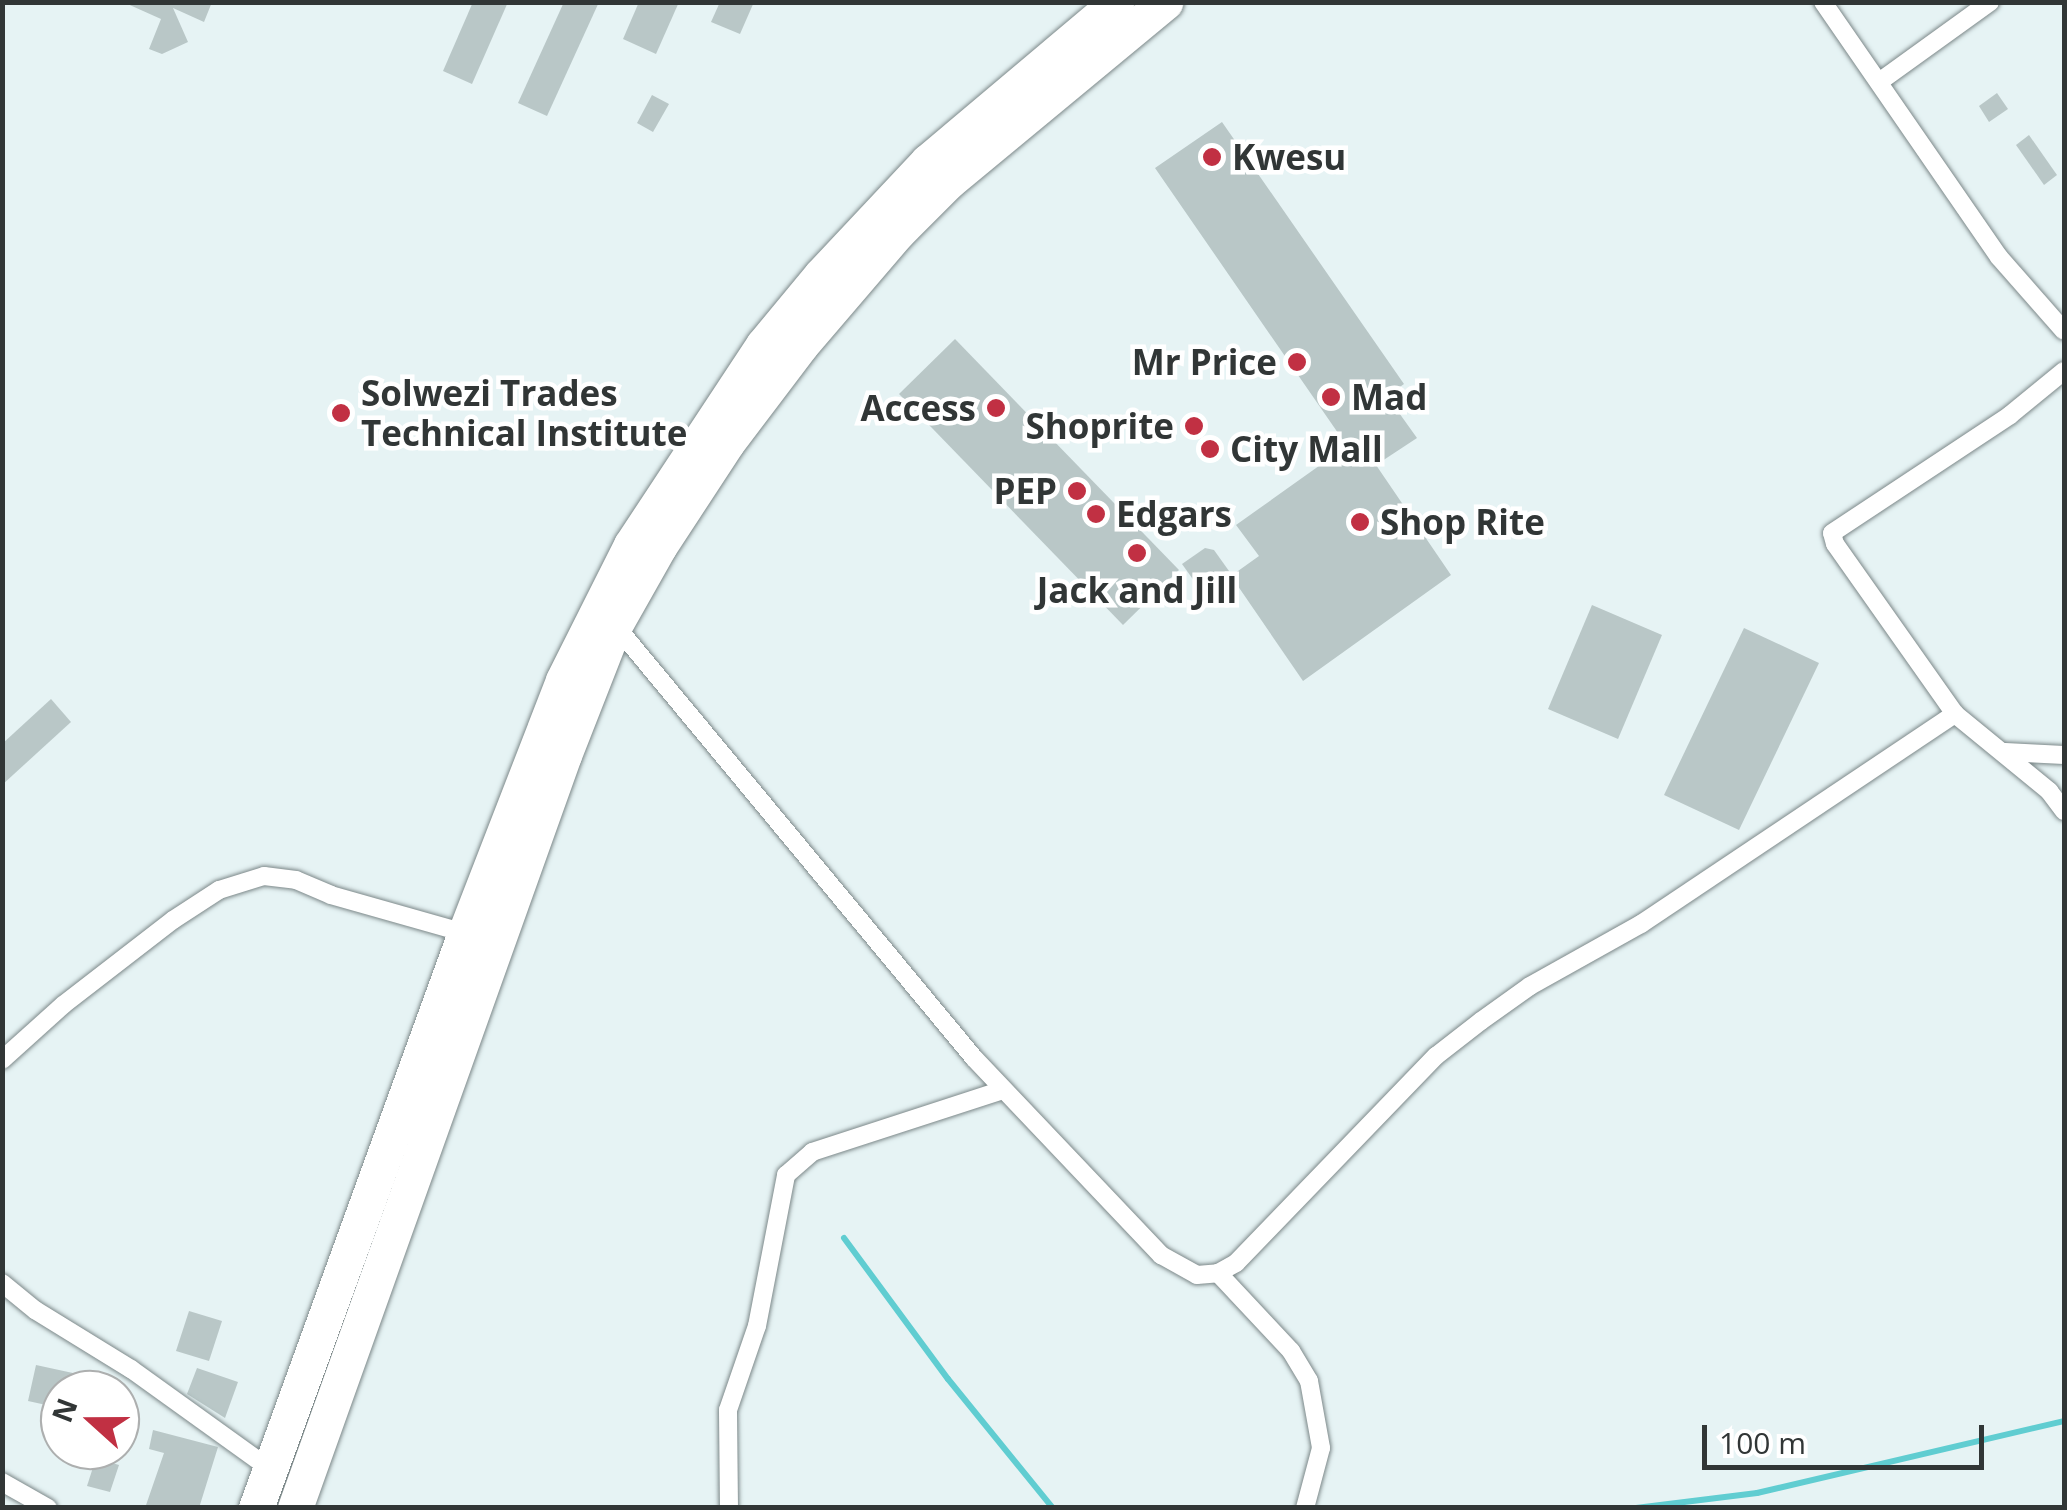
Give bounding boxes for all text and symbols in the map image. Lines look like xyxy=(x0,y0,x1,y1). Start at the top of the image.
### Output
place label: Kwesu xyxy=(1232,136,1346,178)
marker: Kwesu xyxy=(1201,146,1223,168)
place label: Mr Price xyxy=(1132,341,1277,383)
marker: Mr Price xyxy=(1286,351,1308,373)
place label: Solwezi Trades Technical Institute xyxy=(361,372,687,454)
place label: Mad xyxy=(1351,376,1427,418)
marker: Mad xyxy=(1320,386,1342,408)
place label: Access xyxy=(860,387,976,429)
marker: Access xyxy=(985,397,1007,419)
marker: Solwezi Trades Technical Institute xyxy=(330,402,352,424)
place label: Shoprite xyxy=(1025,405,1174,447)
marker: Shoprite xyxy=(1183,415,1205,437)
place label: City Mall xyxy=(1230,428,1383,470)
marker: City Mall xyxy=(1199,438,1221,460)
place label: PEP xyxy=(993,470,1057,512)
marker: PEP xyxy=(1066,480,1088,502)
place label: Edgars xyxy=(1116,493,1232,535)
place label: Shop Rite xyxy=(1380,501,1545,543)
marker: Edgars xyxy=(1085,503,1107,525)
marker: Shop Rite xyxy=(1349,511,1371,533)
marker: Jack and Jill xyxy=(1126,542,1148,564)
place label: Jack and Jill xyxy=(1037,569,1237,611)
north arrow xyxy=(40,1370,140,1470)
text: N xyxy=(42,1393,86,1427)
scale bar xyxy=(1707,1405,1990,1467)
text: 100 m xyxy=(1719,1422,1806,1463)

